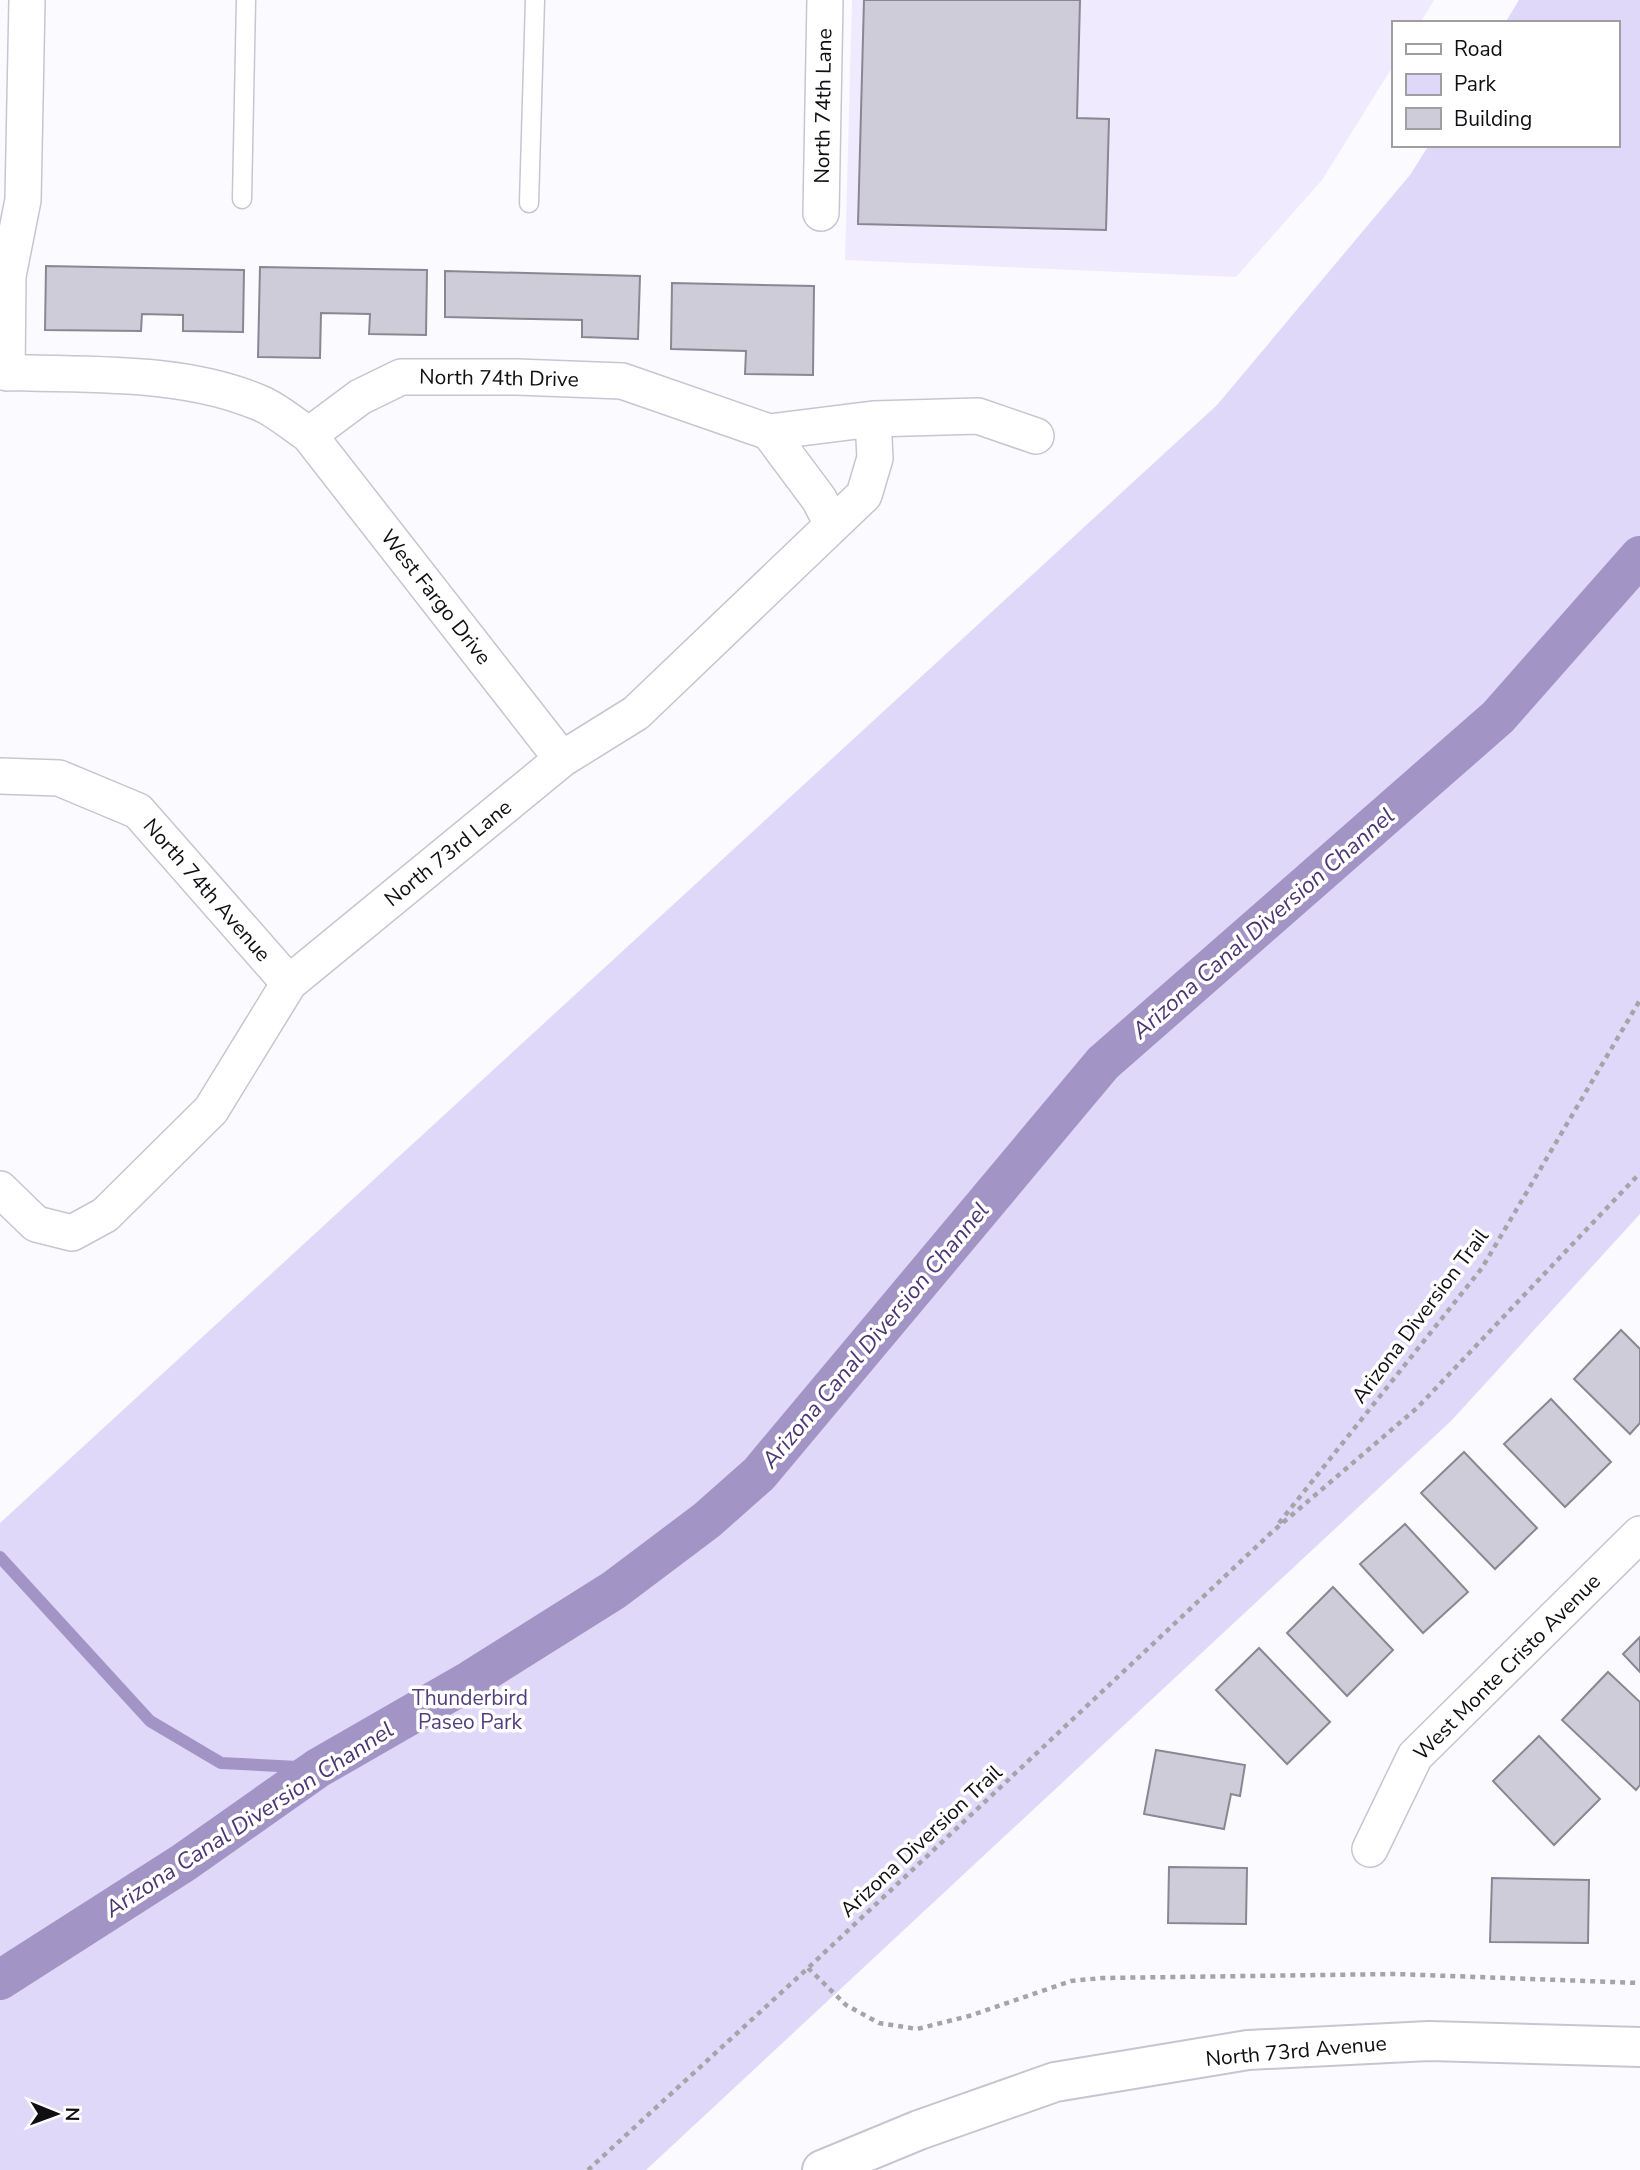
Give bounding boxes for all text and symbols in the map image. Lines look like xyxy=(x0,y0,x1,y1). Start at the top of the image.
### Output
legend xyxy=(1392,21,1619,147)
street label: North 74th Lane xyxy=(808,28,838,184)
text: Road xyxy=(1454,35,1503,63)
text: Park xyxy=(1454,70,1496,98)
text: Building xyxy=(1454,105,1532,133)
street label: North 74th Drive xyxy=(419,363,579,393)
street label: West Fargo Drive xyxy=(374,524,498,670)
street label: North 73rd Lane xyxy=(379,793,517,913)
water label: Arizona Canal Diversion Channel xyxy=(1125,801,1401,1047)
street label: North 74th Avenue xyxy=(137,812,277,968)
water label: Arizona Canal Diversion Channel xyxy=(754,1196,996,1476)
street label: Arizona Diversion Trail xyxy=(1345,1222,1495,1409)
street label: West Monte Cristo Avenue xyxy=(1407,1567,1607,1767)
park label: Thunderbird Paseo Park xyxy=(412,1684,528,1736)
water label: Arizona Canal Diversion Channel xyxy=(98,1714,400,1925)
street label: Arizona Diversion Trail xyxy=(834,1758,1009,1923)
street label: North 73rd Avenue xyxy=(1204,2029,1388,2073)
north arrow xyxy=(21,2079,91,2149)
text: N xyxy=(59,2107,85,2122)

